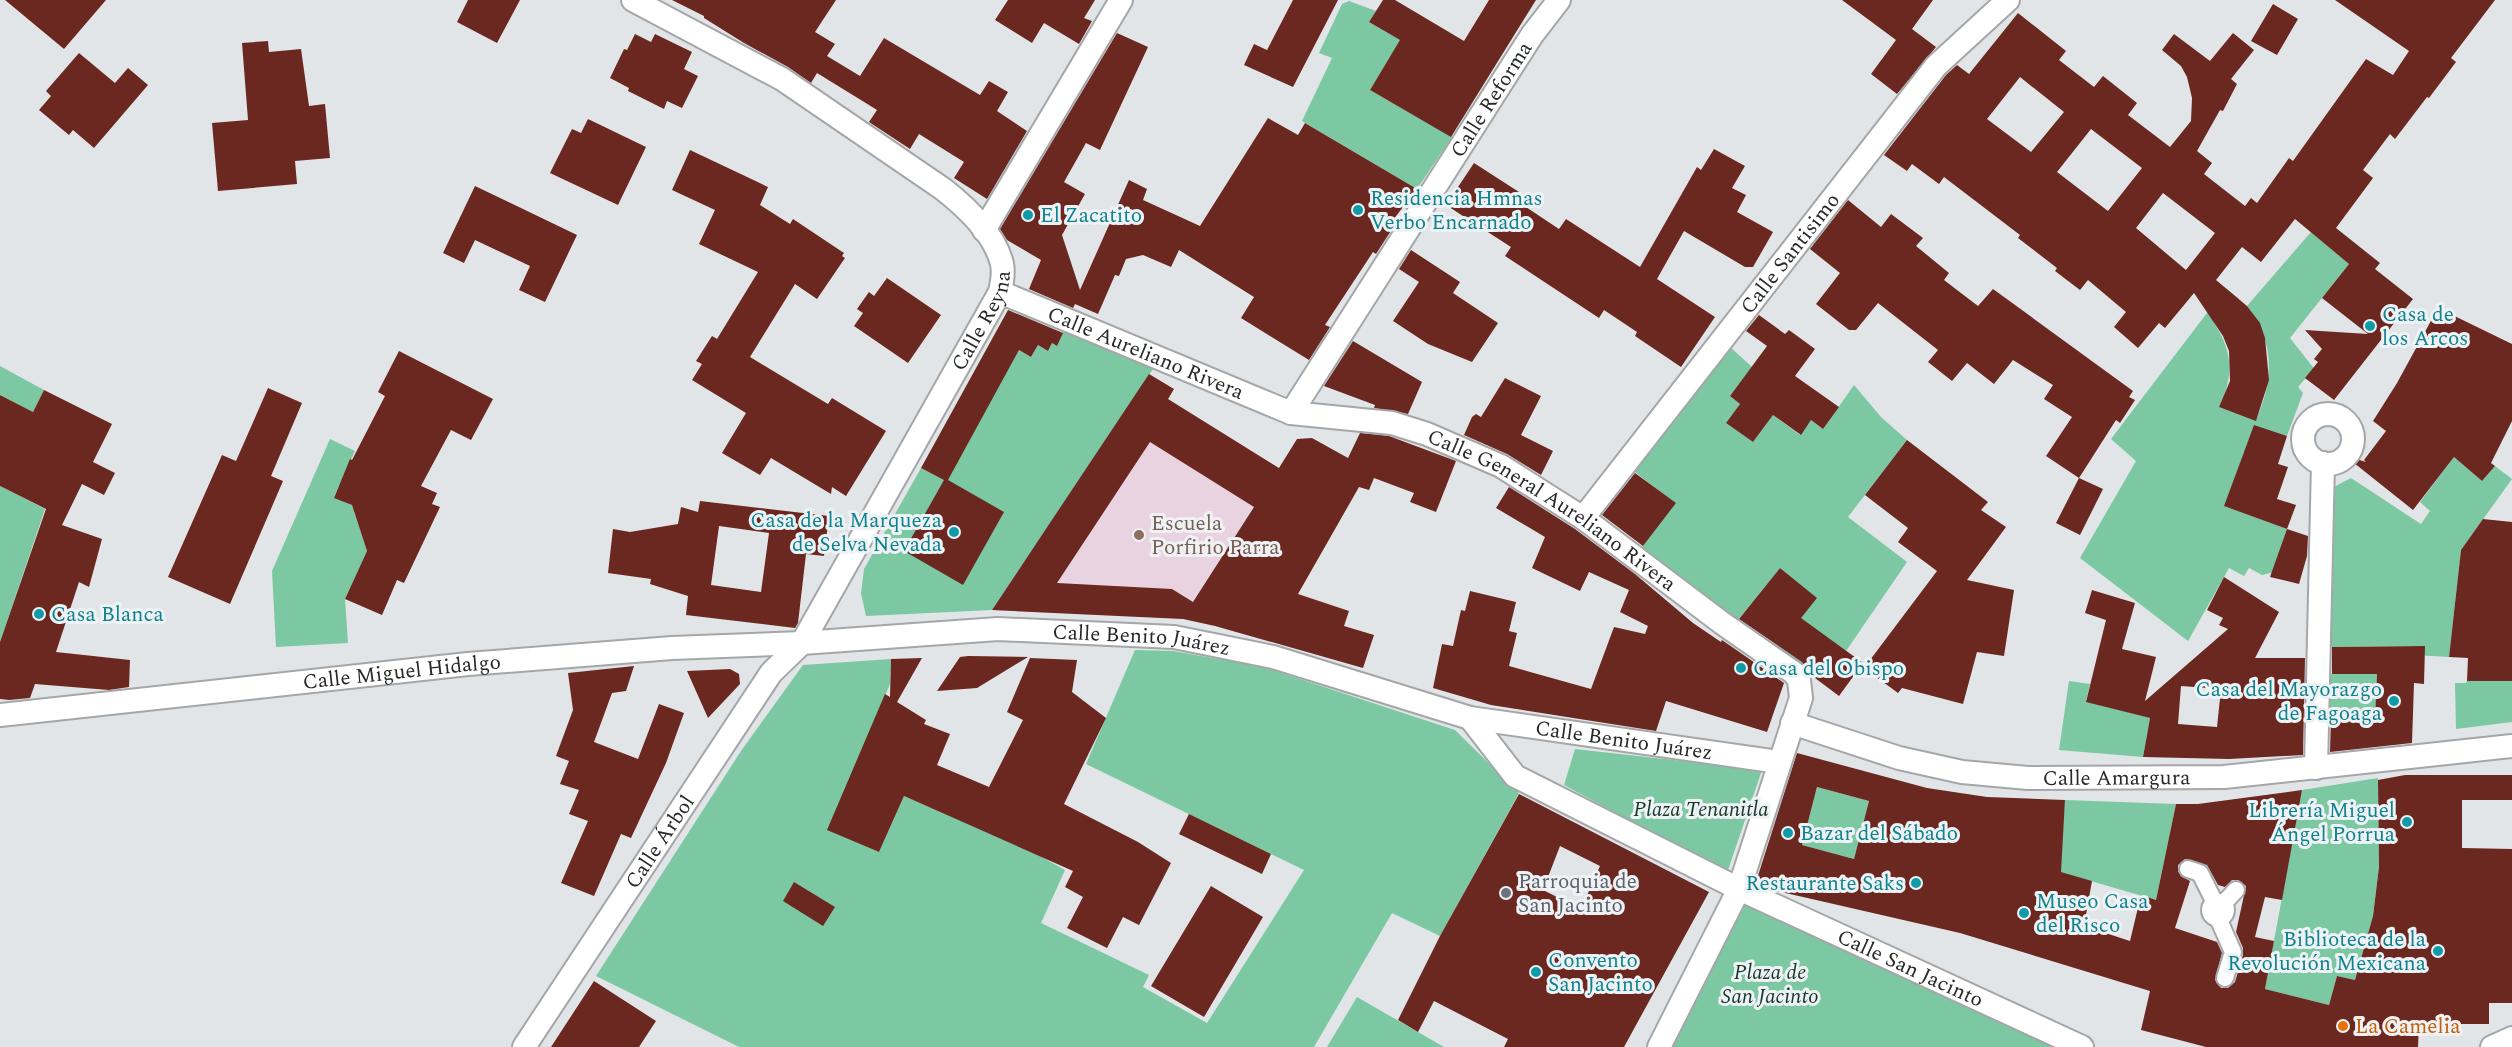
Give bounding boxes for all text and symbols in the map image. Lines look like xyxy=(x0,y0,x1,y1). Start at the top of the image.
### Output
street label: Calle Reforma xyxy=(1443,35,1541,164)
place label: Residencia Hmnas Verbo Encarnado xyxy=(1370,183,1543,239)
street label: Calle Santisimo xyxy=(1733,186,1848,321)
place label: El Zacatito xyxy=(1040,200,1142,232)
marker: Residencia Hmnas Verbo Encarnado xyxy=(1351,203,1365,217)
marker: El Zacatito xyxy=(1021,208,1035,222)
street label: Calle Reyna xyxy=(944,269,1020,377)
street label: Calle Aureliano Rivera xyxy=(1042,298,1249,409)
place label: Casa de los Arcos xyxy=(2382,299,2468,355)
marker: Casa de los Arcos xyxy=(2363,319,2377,333)
street label: Calle General Aureliano Rivera xyxy=(1422,421,1683,600)
place label: Casa de la Marqueza de Selva Nevada xyxy=(750,505,943,561)
place label: Escuela Porfirio Parra xyxy=(1151,508,1280,564)
marker: Casa de la Marqueza de Selva Nevada xyxy=(947,525,961,539)
marker: Escuela Porfirio Parra xyxy=(1132,528,1146,542)
place label: Casa Blanca xyxy=(51,599,164,631)
marker: Casa Blanca xyxy=(32,607,46,621)
street label: Calle Benito Juárez xyxy=(1052,616,1233,665)
street label: Calle Miguel Hidalgo xyxy=(301,646,502,699)
place label: Casa del Obispo xyxy=(1753,653,1904,685)
marker: Casa del Obispo xyxy=(1734,661,1748,675)
place label: Casa del Mayorazgo de Fagoaga xyxy=(2196,674,2383,730)
marker: Casa del Mayorazgo de Fagoaga xyxy=(2387,694,2401,708)
street label: Calle Benito Juárez xyxy=(1533,712,1715,769)
street label: Calle Amargura xyxy=(2043,762,2191,795)
street label: Calle Árbol xyxy=(618,789,703,896)
park label: Plaza Tenanitla xyxy=(1633,794,1769,826)
place label: Librería Miguel Ángel Porrua xyxy=(2248,795,2396,851)
marker: Librería Miguel Ángel Porrua xyxy=(2400,815,2414,829)
place label: Bazar del Sábado xyxy=(1800,818,1958,850)
marker: Bazar del Sábado xyxy=(1781,826,1795,840)
place label: Parroquia de San Jacinto xyxy=(1518,866,1637,922)
place label: Restaurante Saks xyxy=(1746,868,1904,900)
marker: Restaurante Saks xyxy=(1909,876,1923,890)
marker: Parroquia de San Jacinto xyxy=(1499,886,1513,900)
place label: Museo Casa del Risco xyxy=(2036,886,2149,942)
marker: Museo Casa del Risco xyxy=(2017,906,2031,920)
street label: Calle San Jacinto xyxy=(1831,921,1988,1016)
place label: Biblioteca de la Revolución Mexicana xyxy=(2227,924,2427,980)
marker: Biblioteca de la Revolución Mexicana xyxy=(2431,944,2445,958)
place label: Convento San Jacinto xyxy=(1548,945,1653,1001)
park label: Plaza de San Jacinto xyxy=(1721,957,1819,1013)
marker: Convento San Jacinto xyxy=(1529,965,1543,979)
place label: La Camelia xyxy=(2355,1011,2461,1043)
marker: La Camelia xyxy=(2336,1019,2350,1033)

